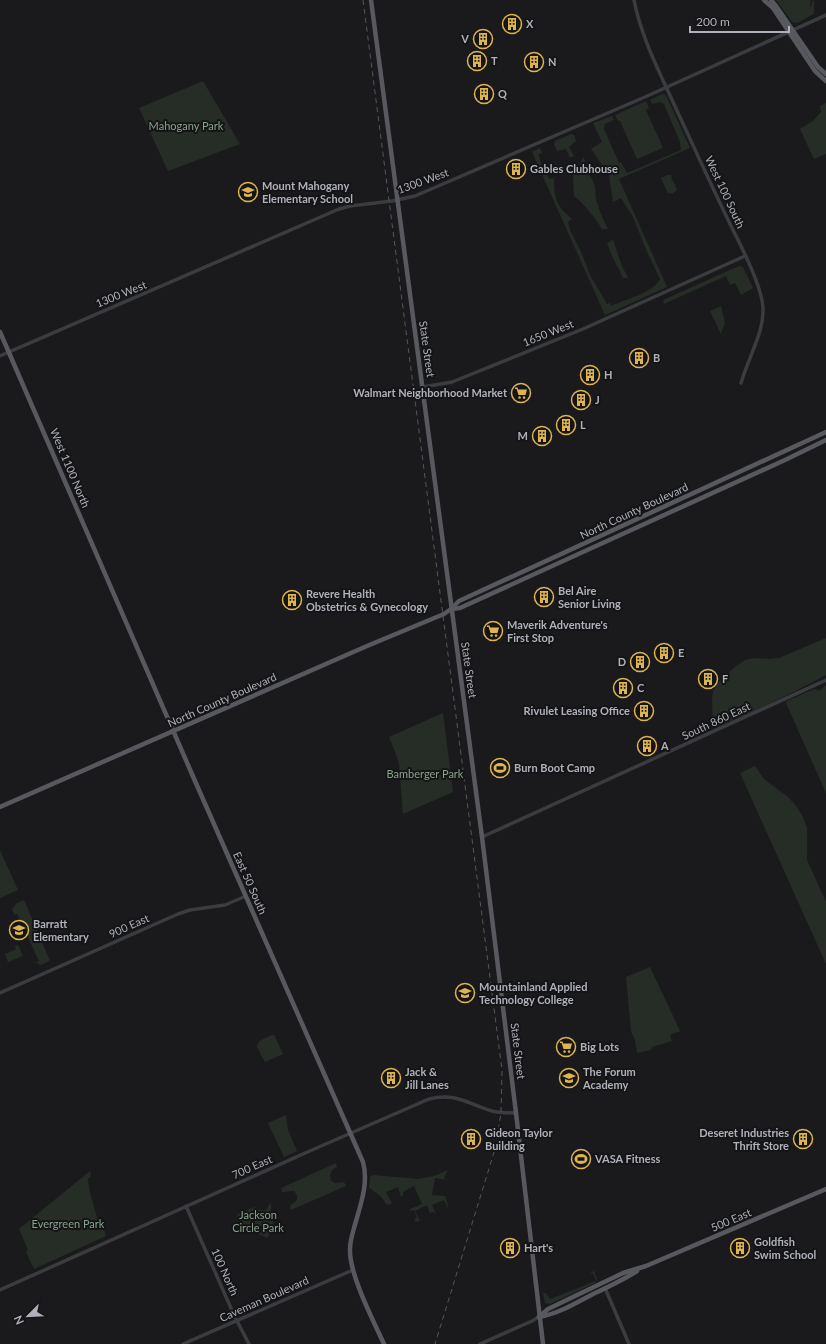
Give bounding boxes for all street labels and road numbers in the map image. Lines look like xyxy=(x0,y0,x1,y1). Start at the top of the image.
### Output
street label: West 100 South xyxy=(703,153,748,230)
street label: 1300 West xyxy=(395,165,450,196)
street label: 1300 West xyxy=(94,277,148,310)
street label: 1650 West xyxy=(521,316,575,349)
street label: State Street xyxy=(417,320,438,378)
street label: West 1100 North xyxy=(48,426,93,509)
street label: North County Boulevard xyxy=(578,480,690,541)
street label: State Street xyxy=(459,641,480,699)
street label: North County Boulevard xyxy=(165,670,278,729)
street label: South 860 East xyxy=(680,699,752,742)
street label: East 50 South xyxy=(231,849,270,916)
street label: 900 East xyxy=(107,911,151,940)
street label: State Street xyxy=(509,1022,528,1080)
street label: 700 East xyxy=(230,1152,274,1181)
street label: 500 East xyxy=(709,1205,753,1234)
street label: 100 North xyxy=(209,1246,242,1298)
street label: Caveman Boulevard xyxy=(217,1273,310,1324)

